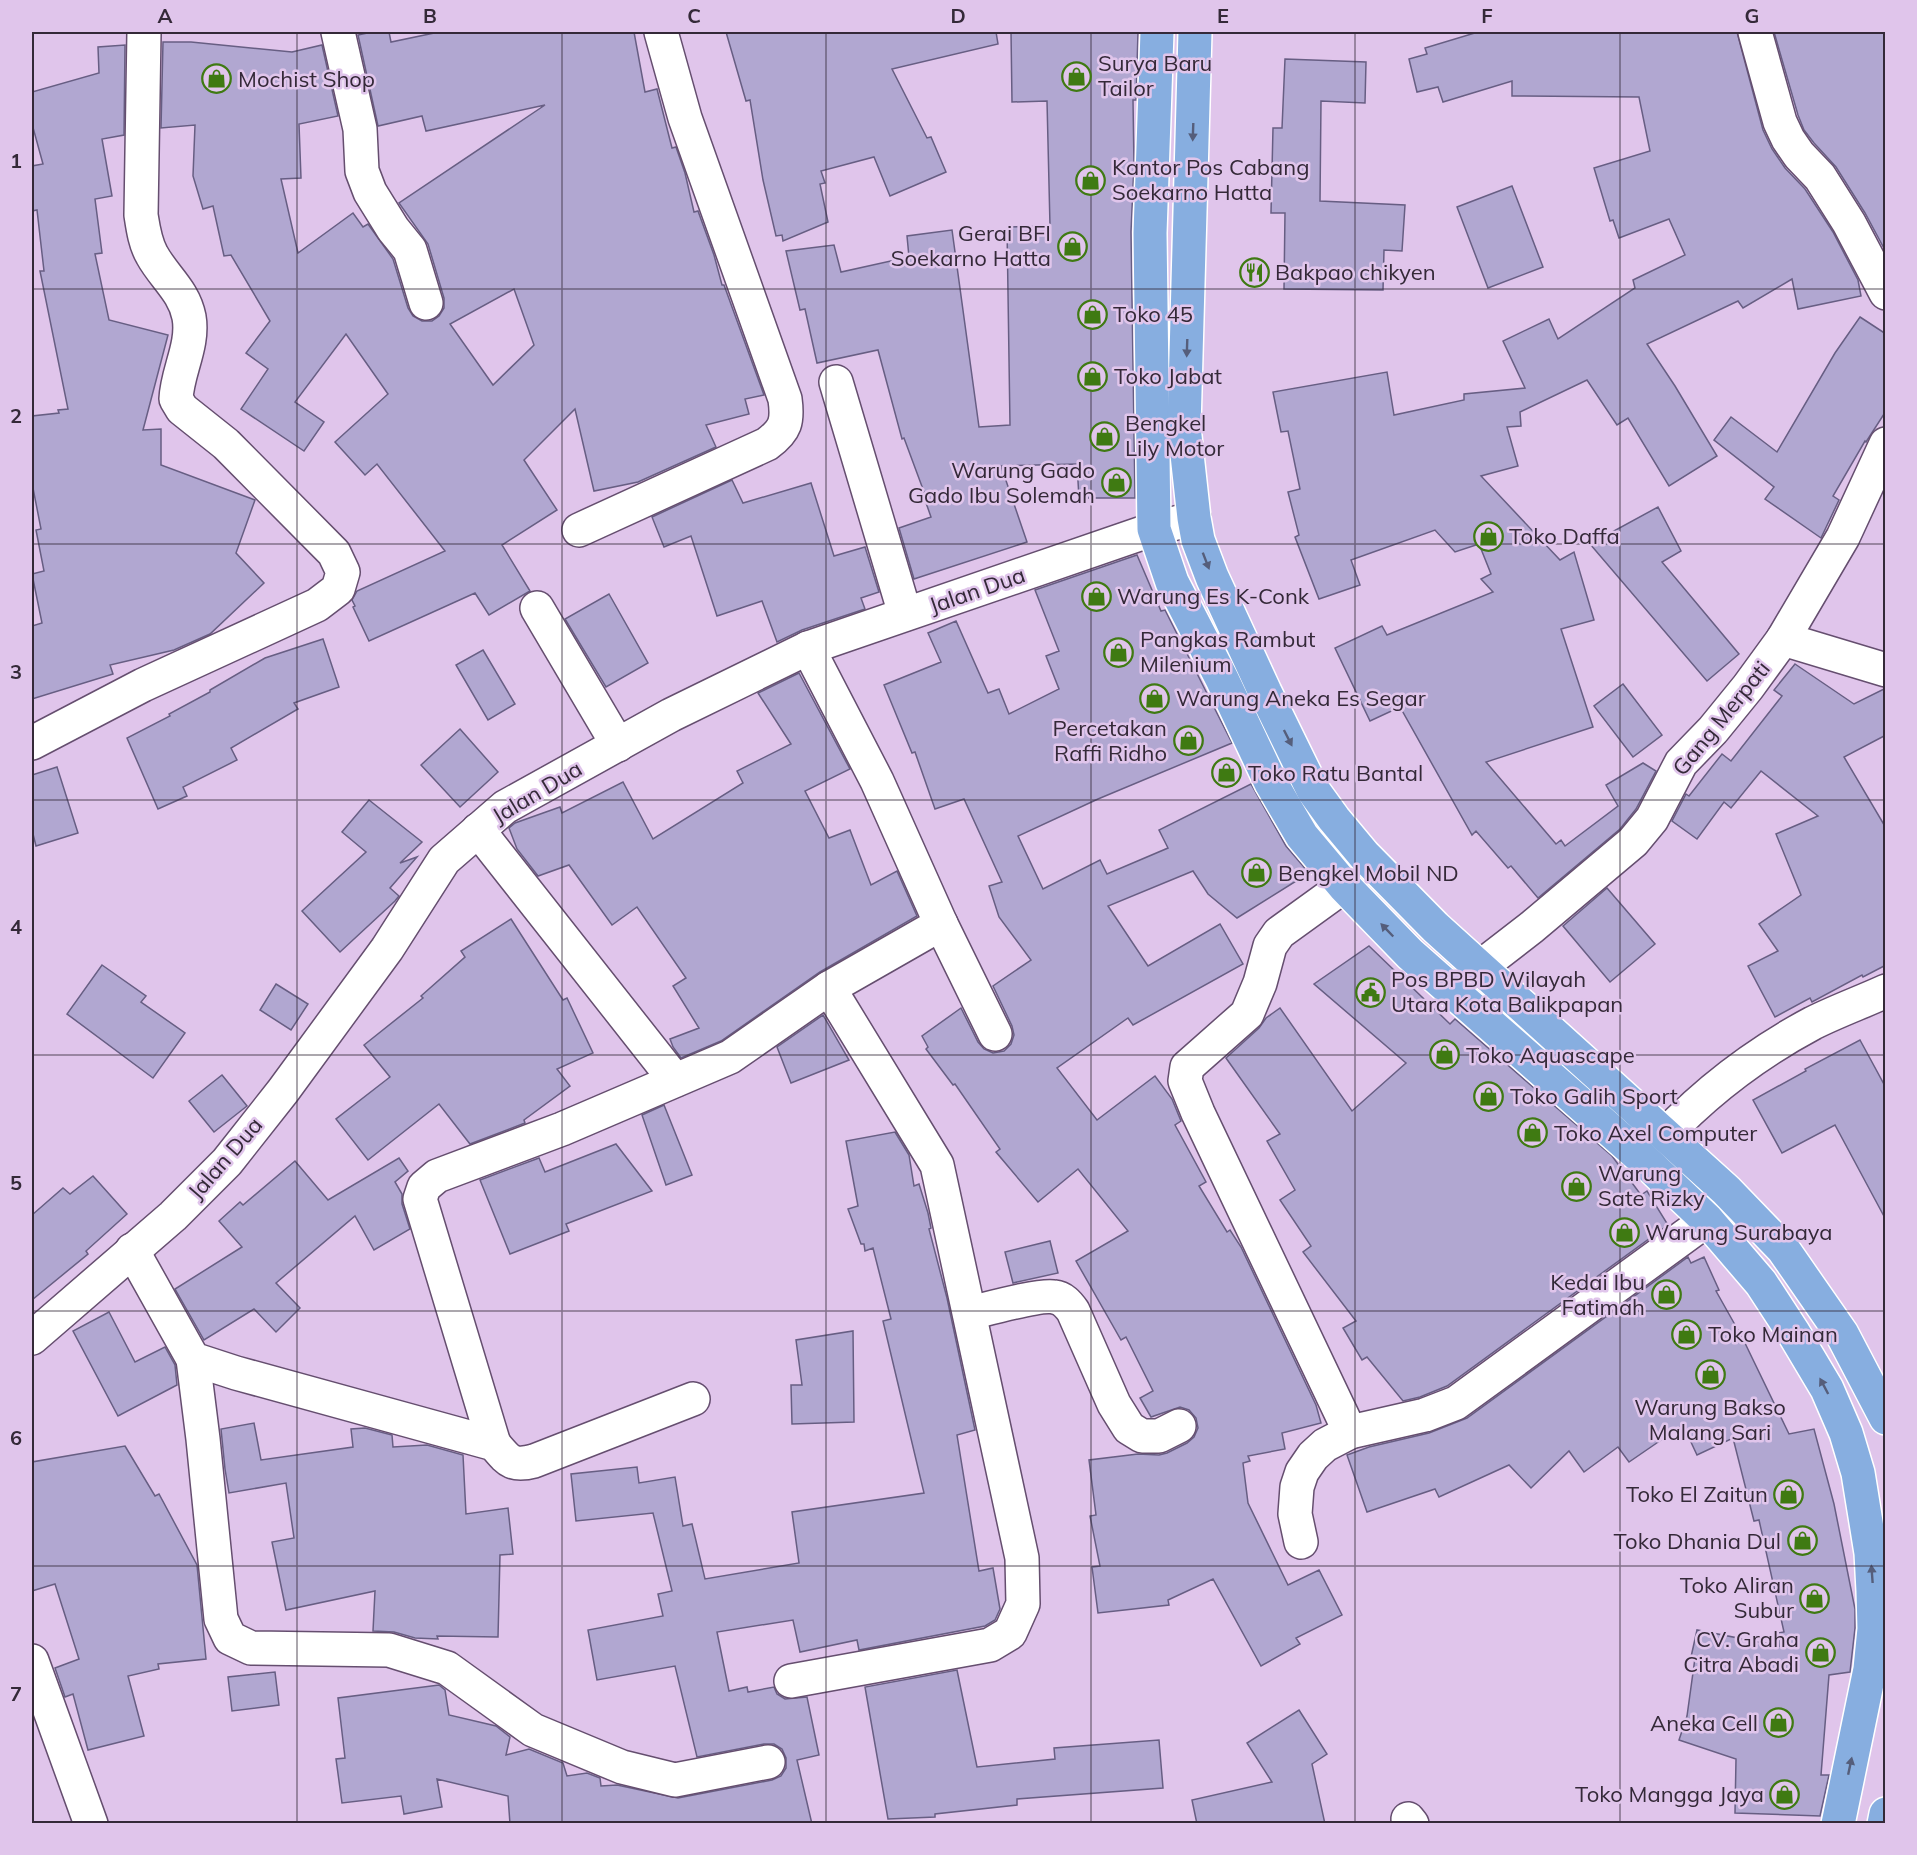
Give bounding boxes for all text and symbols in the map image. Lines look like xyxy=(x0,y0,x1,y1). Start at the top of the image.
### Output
text: A xyxy=(158,3,173,28)
text: B xyxy=(423,3,437,28)
text: C xyxy=(687,3,701,28)
text: D xyxy=(950,3,966,28)
text: E xyxy=(1217,3,1229,28)
text: F xyxy=(1481,3,1493,28)
text: G xyxy=(1745,3,1759,28)
place label: Surya Baru Tailor xyxy=(1098,49,1212,102)
shop icon: Surya Baru Tailor xyxy=(1061,60,1093,92)
shop icon: Mochist Shop xyxy=(201,63,233,95)
place label: Mochist Shop xyxy=(238,65,375,93)
one-way arrow xyxy=(1188,122,1197,141)
text: 1 xyxy=(10,148,22,173)
place label: Kantor Pos Cabang Soekarno Hatta xyxy=(1112,153,1309,206)
shop icon: Kantor Pos Cabang Soekarno Hatta xyxy=(1075,164,1107,196)
place label: Gerai BFI Soekarno Hatta xyxy=(891,219,1051,272)
shop icon: Gerai BFI Soekarno Hatta xyxy=(1056,230,1088,262)
restaurant icon: Bakpao chikyen xyxy=(1238,256,1270,288)
place label: Bakpao chikyen xyxy=(1275,258,1436,286)
shop icon: Toko 45 xyxy=(1076,298,1108,330)
place label: Toko 45 xyxy=(1113,300,1193,328)
one-way arrow xyxy=(1182,338,1192,357)
shop icon: Toko Jabat xyxy=(1077,360,1109,392)
place label: Toko Jabat xyxy=(1114,362,1222,390)
text: 2 xyxy=(10,403,22,428)
place label: Bengkel Lily Motor xyxy=(1125,409,1224,462)
shop icon: Bengkel Lily Motor xyxy=(1088,420,1120,452)
place label: Warung Gado Gado Ibu Solemah xyxy=(908,456,1095,509)
shop icon: Warung Gado Gado Ibu Solemah xyxy=(1100,467,1132,499)
shop icon: Toko Daffa xyxy=(1472,520,1504,552)
place label: Toko Daffa xyxy=(1509,522,1620,550)
one-way arrow xyxy=(1201,553,1211,571)
street label: Jalan Dua xyxy=(925,561,1029,619)
shop icon: Warung Es K-Conk xyxy=(1080,580,1112,612)
place label: Warung Es K-Conk xyxy=(1117,582,1310,610)
place label: Pangkas Rambut Milenium xyxy=(1140,625,1316,678)
shop icon: Pangkas Rambut Milenium xyxy=(1103,636,1135,668)
street label: Gang Merpati xyxy=(1666,655,1776,781)
text: 3 xyxy=(10,659,22,684)
shop icon: Warung Aneka Es Segar xyxy=(1139,682,1171,714)
place label: Warung Aneka Es Segar xyxy=(1176,684,1426,712)
place label: Percetakan Raffi Ridho xyxy=(1053,714,1167,767)
shop icon: Percetakan Raffi Ridho xyxy=(1172,725,1204,757)
one-way arrow xyxy=(1283,730,1293,747)
street label: Jalan Dua xyxy=(487,754,587,830)
shop icon: Toko Ratu Bantal xyxy=(1211,757,1243,789)
place label: Toko Ratu Bantal xyxy=(1248,759,1423,787)
shop icon: Bengkel Mobil ND xyxy=(1241,857,1273,889)
place label: Bengkel Mobil ND xyxy=(1278,859,1459,887)
text: 4 xyxy=(10,914,22,939)
one-way arrow xyxy=(1380,923,1394,938)
place label: Pos BPBD Wilayah Utara Kota Balikpapan xyxy=(1391,965,1623,1018)
public building icon: Pos BPBD Wilayah Utara Kota Balikpapan xyxy=(1354,976,1386,1008)
shop icon: Toko Aquascape xyxy=(1429,1039,1461,1071)
place label: Toko Aquascape xyxy=(1466,1041,1635,1069)
shop icon: Toko Galih Sport xyxy=(1473,1080,1505,1112)
place label: Toko Galih Sport xyxy=(1510,1082,1678,1110)
street label: Jalan Dua xyxy=(182,1111,268,1205)
shop icon: Toko Axel Computer xyxy=(1517,1117,1549,1149)
place label: Toko Axel Computer xyxy=(1554,1119,1757,1147)
place label: Warung Sate Rizky xyxy=(1598,1159,1705,1212)
text: 5 xyxy=(10,1170,22,1195)
shop icon: Warung Sate Rizky xyxy=(1561,1170,1593,1202)
shop icon: Warung Surabaya xyxy=(1608,1216,1640,1248)
place label: Warung Surabaya xyxy=(1645,1218,1832,1246)
place label: Kedai Ibu Fatimah xyxy=(1550,1268,1645,1321)
shop icon: Kedai Ibu Fatimah xyxy=(1650,1279,1682,1311)
shop icon: Toko Mainan xyxy=(1671,1318,1703,1350)
place label: Toko Mainan xyxy=(1708,1320,1838,1348)
shop icon: Warung Bakso Malang Sari xyxy=(1694,1359,1726,1391)
one-way arrow xyxy=(1819,1377,1829,1394)
place label: Warung Bakso Malang Sari xyxy=(1634,1393,1786,1446)
text: 6 xyxy=(10,1425,22,1450)
shop icon: Toko El Zaitun xyxy=(1773,1478,1805,1510)
place label: Toko El Zaitun xyxy=(1626,1480,1768,1508)
shop icon: Toko Dhania Dul xyxy=(1786,1525,1818,1557)
place label: Toko Dhania Dul xyxy=(1614,1527,1781,1555)
one-way arrow xyxy=(1867,1564,1877,1583)
place label: Toko Aliran Subur xyxy=(1680,1571,1794,1624)
shop icon: Toko Aliran Subur xyxy=(1799,1582,1831,1614)
place label: CV. Graha Citra Abadi xyxy=(1683,1625,1799,1678)
shop icon: CV. Graha Citra Abadi xyxy=(1804,1636,1836,1668)
text: 7 xyxy=(10,1681,22,1706)
shop icon: Aneka Cell xyxy=(1763,1707,1795,1739)
place label: Aneka Cell xyxy=(1650,1709,1758,1737)
one-way arrow xyxy=(1846,1757,1856,1776)
shop icon: Toko Mangga Jaya xyxy=(1769,1778,1801,1810)
place label: Toko Mangga Jaya xyxy=(1575,1780,1764,1808)

